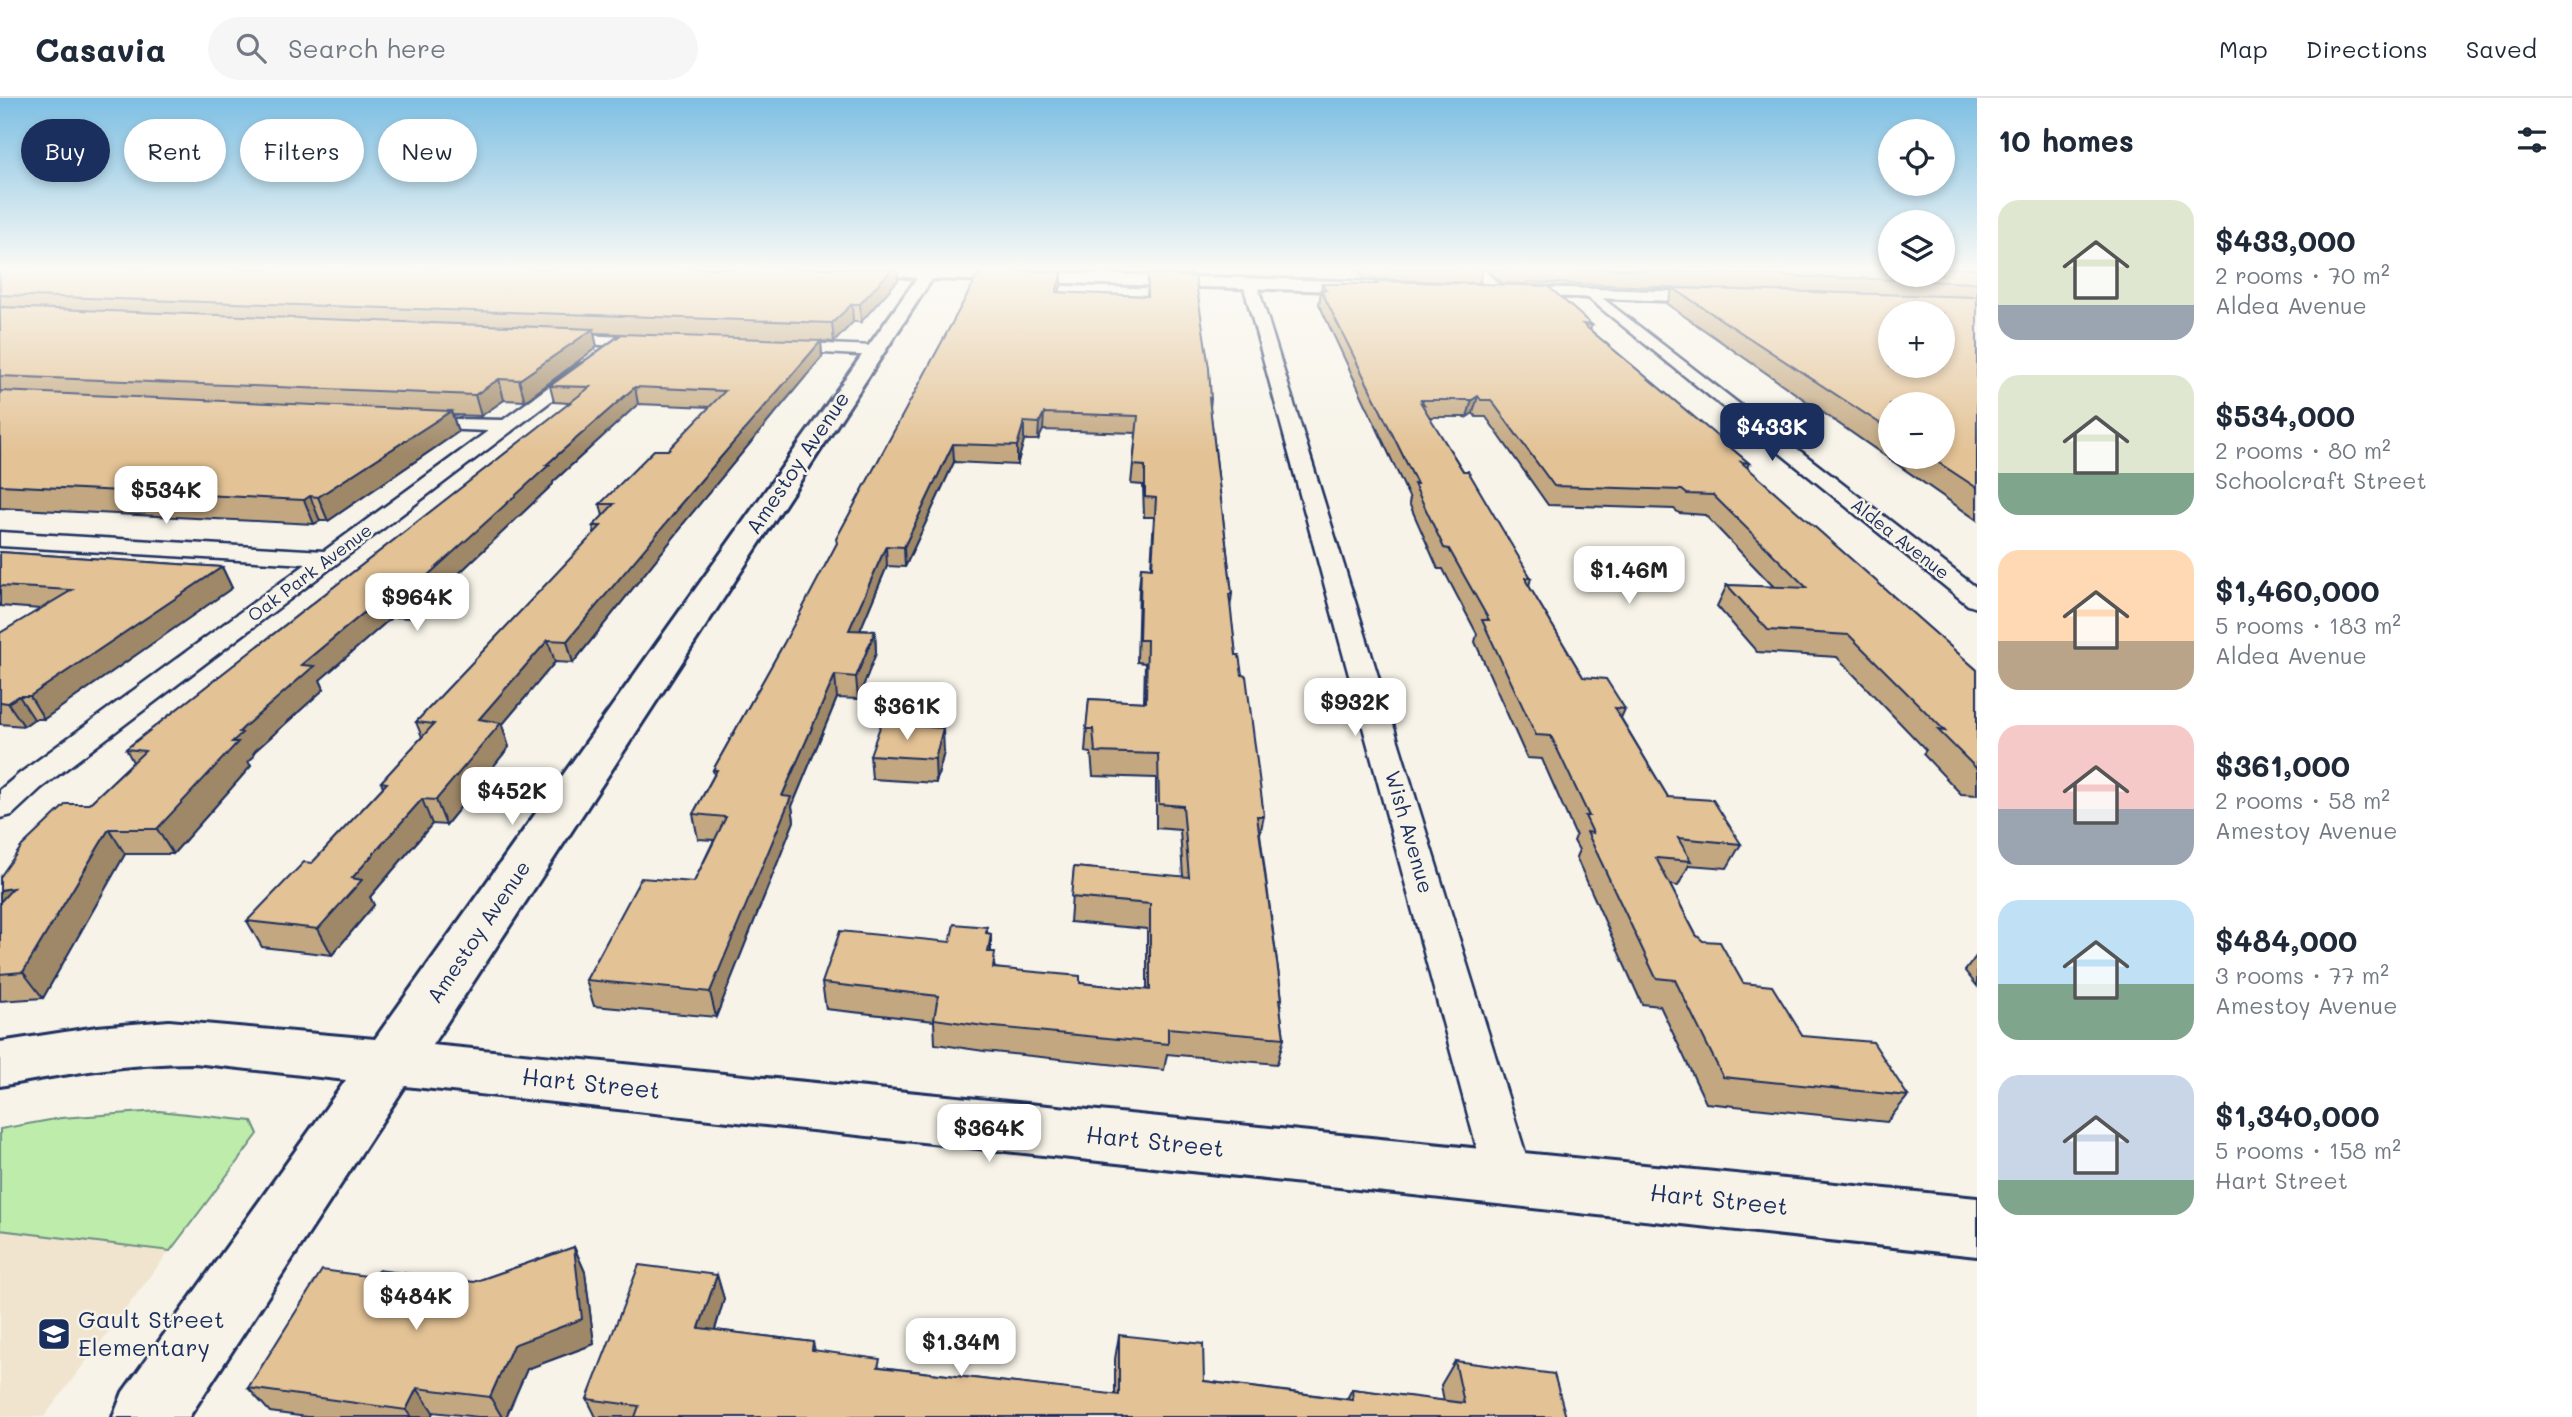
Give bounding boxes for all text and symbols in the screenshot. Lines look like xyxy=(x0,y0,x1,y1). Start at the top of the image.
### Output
search box xyxy=(208,17,698,80)
text: Casavia xyxy=(35,27,166,70)
icon: search xyxy=(232,29,270,67)
text: Search here xyxy=(288,31,446,65)
text: Map xyxy=(2219,33,2268,64)
text: Directions xyxy=(2306,33,2428,64)
text: Saved xyxy=(2466,33,2537,64)
chip: Buy xyxy=(21,119,110,182)
chip: Rent xyxy=(124,119,226,182)
chip: Filters xyxy=(240,119,364,182)
chip: New xyxy=(378,119,477,182)
map controls xyxy=(1878,119,1955,469)
button: locate xyxy=(1878,119,1955,196)
text: 10 homes xyxy=(1998,120,2134,160)
icon: filters xyxy=(2513,121,2551,159)
button: layers xyxy=(1878,210,1955,287)
text: $433,000 xyxy=(2215,220,2356,260)
icon: home xyxy=(2054,228,2138,312)
text: 2 rooms · 70 m² xyxy=(2215,260,2390,290)
text: Aldea Avenue xyxy=(2215,290,2367,320)
button: + xyxy=(1878,301,1955,378)
street label: Amestoy Avenue xyxy=(739,386,855,539)
button: − xyxy=(1878,392,1955,469)
text: $534,000 xyxy=(2215,395,2355,435)
icon: home xyxy=(2054,403,2138,487)
pin: $433K xyxy=(1723,404,1821,463)
text: $433K xyxy=(1736,411,1808,441)
text: 2 rooms · 80 m² xyxy=(2215,435,2391,465)
text: Schoolcraft Street xyxy=(2215,465,2427,495)
pin: $534K xyxy=(117,466,215,526)
text: $534K xyxy=(130,474,202,504)
street label: Aldea Avenue xyxy=(1846,492,1955,584)
street label: Oak Park Avenue xyxy=(242,518,376,627)
pin: $1.46M xyxy=(1572,546,1686,606)
text: $1.46M xyxy=(1590,554,1668,584)
text: $1,460,000 xyxy=(2215,570,2380,610)
pin: $964K xyxy=(368,574,466,633)
icon: home xyxy=(2054,578,2138,662)
text: $964K xyxy=(381,581,453,611)
text: 5 rooms · 183 m² xyxy=(2215,610,2401,640)
text: Aldea Avenue xyxy=(2215,640,2367,670)
pin: $932K xyxy=(1306,678,1404,738)
pin: $361K xyxy=(858,682,956,742)
text: $932K xyxy=(1320,686,1390,716)
text: $361K xyxy=(873,690,941,720)
text: $361,000 xyxy=(2215,745,2350,785)
icon: home xyxy=(2054,753,2138,837)
street label: Wish Avenue xyxy=(1380,767,1441,896)
pin: $452K xyxy=(463,768,561,827)
text: $452K xyxy=(477,775,547,805)
text: 2 rooms · 58 m² xyxy=(2215,785,2390,815)
text: Amestoy Avenue xyxy=(2215,815,2397,845)
street label: Amestoy Avenue xyxy=(420,855,536,1008)
text: $484,000 xyxy=(2215,920,2357,960)
icon: home xyxy=(2054,928,2138,1012)
text: 3 rooms · 77 m² xyxy=(2215,960,2389,990)
text: Amestoy Avenue xyxy=(2215,990,2397,1020)
street label: Hart Street xyxy=(521,1060,662,1105)
text: $1,340,000 xyxy=(2215,1095,2379,1135)
icon: home xyxy=(2054,1103,2138,1187)
pin: $364K xyxy=(940,1104,1038,1164)
text: $364K xyxy=(953,1112,1025,1142)
street label: Hart Street xyxy=(1085,1118,1226,1163)
text: 5 rooms · 158 m² xyxy=(2215,1135,2401,1165)
text: Hart Street xyxy=(2215,1165,2348,1195)
street label: Hart Street xyxy=(1649,1176,1790,1221)
pin: $484K xyxy=(367,1272,465,1332)
text: $484K xyxy=(380,1280,452,1310)
place label: Gault Street Elementary xyxy=(78,1303,225,1362)
school or university icon: Gault Street Elementary xyxy=(35,1315,73,1353)
pin: $1.34M xyxy=(904,1318,1018,1378)
text: $1.34M xyxy=(922,1326,1000,1356)

